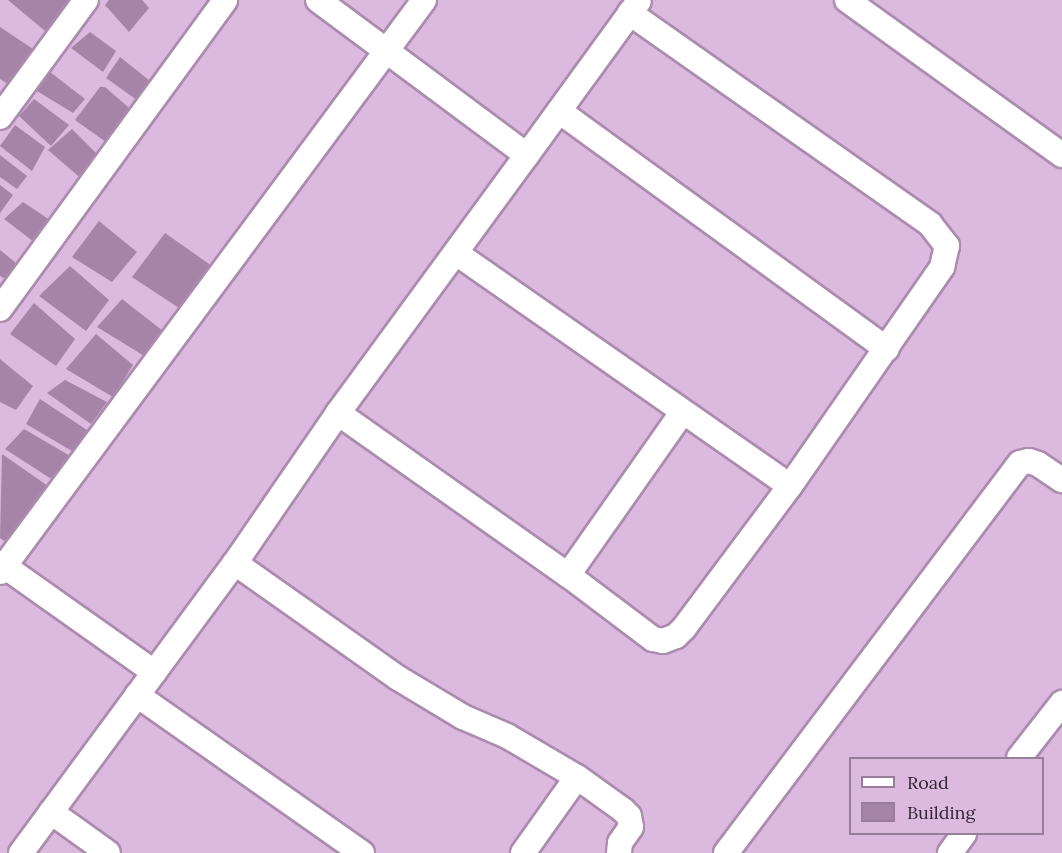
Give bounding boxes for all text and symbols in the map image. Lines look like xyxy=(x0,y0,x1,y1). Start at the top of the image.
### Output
legend xyxy=(849,757,1044,835)
text: Road xyxy=(907,771,949,794)
text: Building xyxy=(907,801,975,824)

